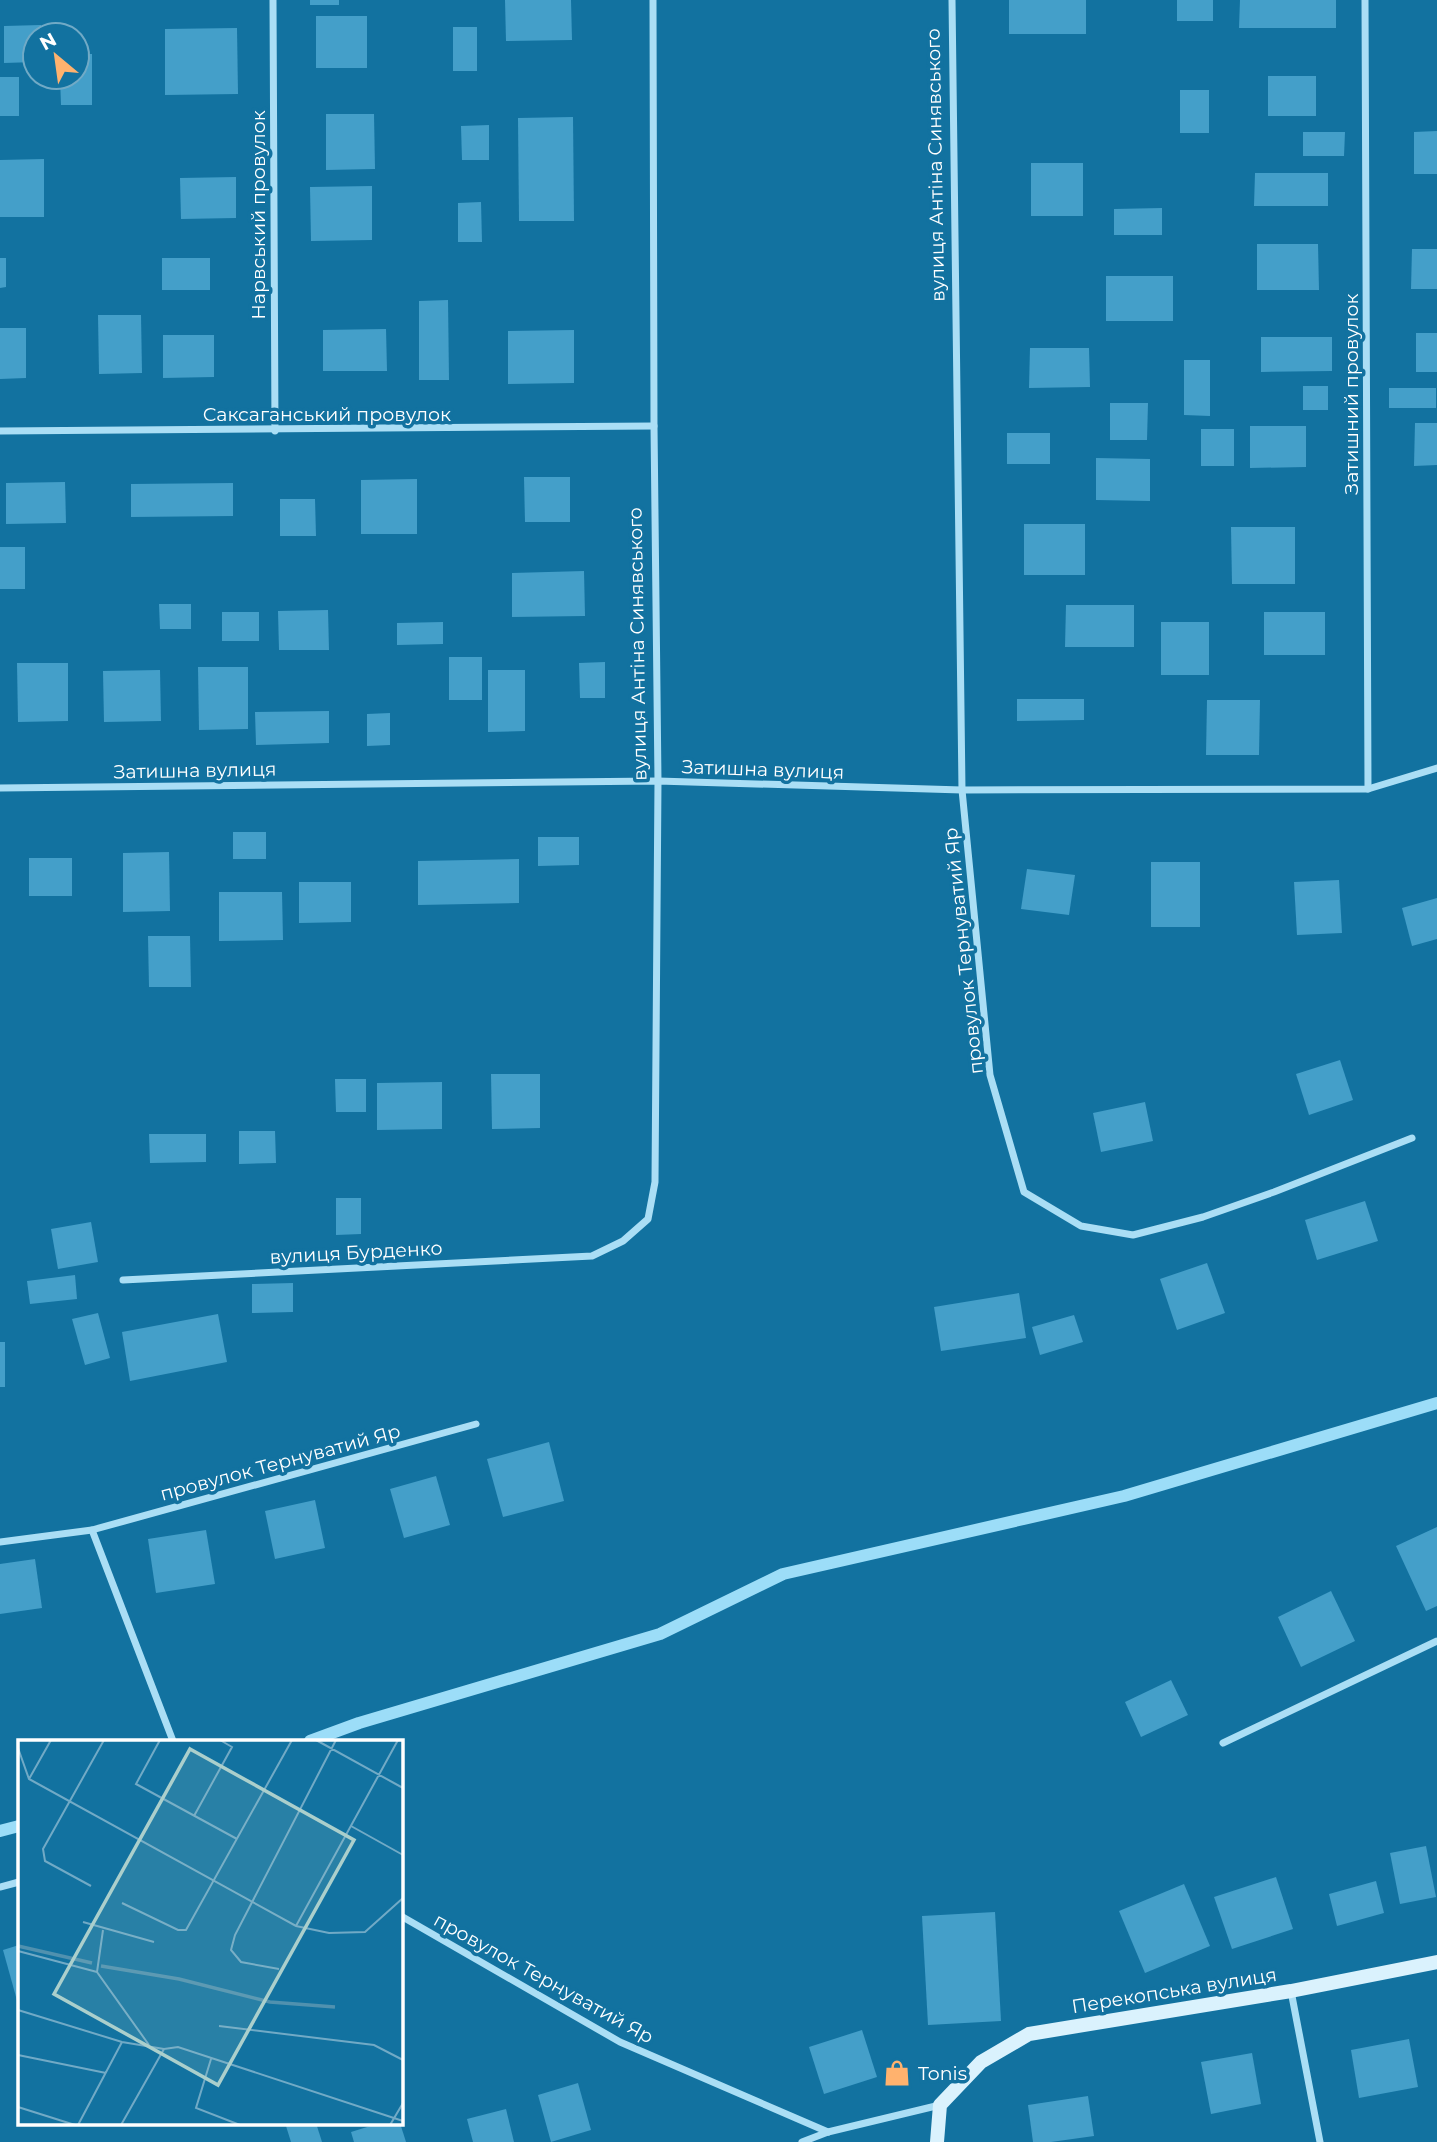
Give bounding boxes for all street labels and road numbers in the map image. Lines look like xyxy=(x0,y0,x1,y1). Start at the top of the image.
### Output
street label: вулиця Антіна Синявського xyxy=(922,28,949,302)
street label: Нарвський провулок xyxy=(247,110,270,320)
street label: Затишний провулок xyxy=(1340,293,1363,495)
street label: Саксаганський провулок xyxy=(203,403,451,426)
street label: вулиця Антіна Синявського xyxy=(624,507,651,781)
street label: Затишна вулиця xyxy=(681,755,845,784)
street label: Затишна вулиця xyxy=(113,758,277,783)
street label: провулок Тернуватий Яр xyxy=(939,827,988,1075)
street label: вулиця Бурденко xyxy=(269,1236,443,1269)
street label: провулок Тернуватий Яр xyxy=(157,1419,403,1506)
street label: провулок Тернуватий Яр xyxy=(430,1908,658,2049)
street label: Перекопська вулиця xyxy=(1070,1963,1278,2018)

